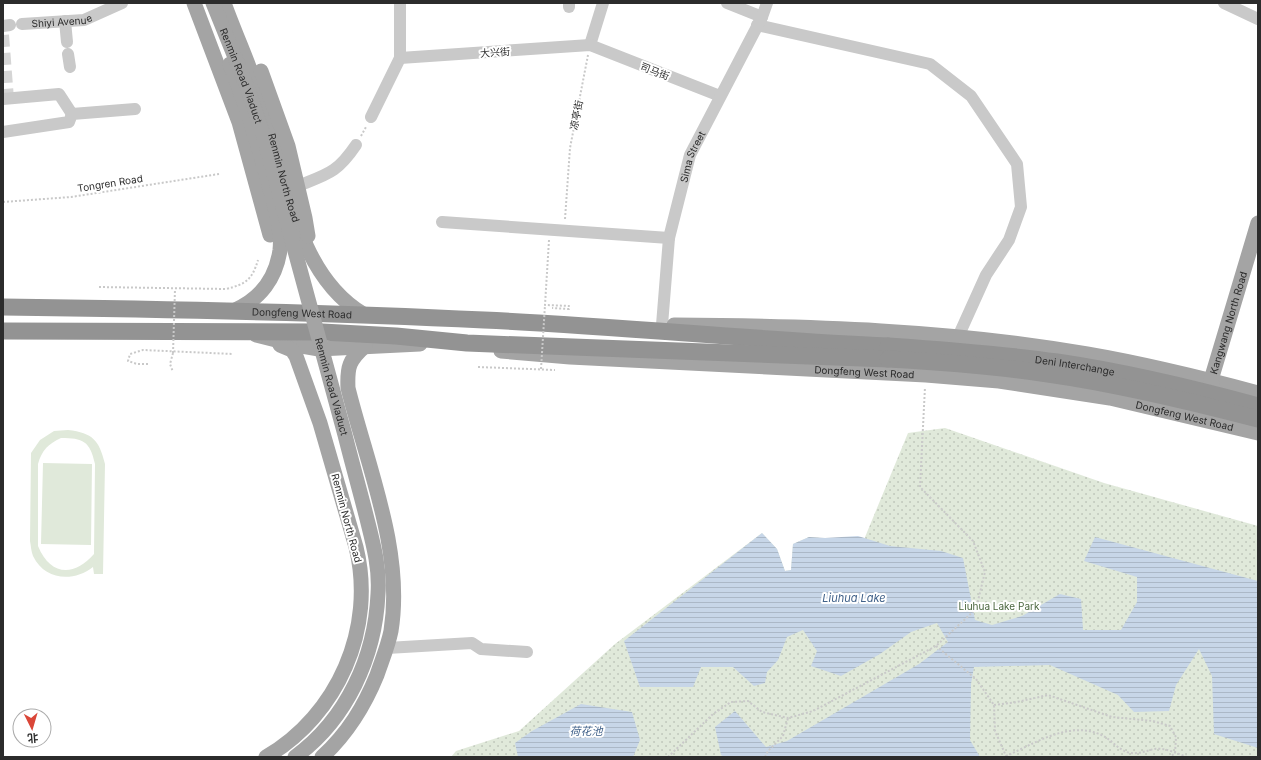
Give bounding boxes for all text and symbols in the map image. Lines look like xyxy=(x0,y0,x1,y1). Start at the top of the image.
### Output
street label: Shiyi Avenue xyxy=(31,11,94,29)
street label: Renmin Road Viaduct xyxy=(218,26,265,125)
street label: 大兴街 xyxy=(480,45,510,59)
street label: 司马街 xyxy=(639,60,671,82)
street label: 凉亭街 xyxy=(567,99,585,131)
street label: Sima Street xyxy=(677,128,708,184)
street label: Renmin North Road xyxy=(266,132,302,224)
street label: Tongren Road xyxy=(76,172,144,194)
street label: Kangwang North Road xyxy=(1207,270,1249,376)
street label: Dongfeng West Road xyxy=(252,305,352,320)
street label: Renmin Road Viaduct xyxy=(313,336,351,437)
street label: Deni Interchange xyxy=(1034,353,1116,378)
street label: Dongfeng West Road xyxy=(814,363,915,380)
street label: Dongfeng West Road xyxy=(1135,398,1235,433)
street label: Renmin North Road xyxy=(329,472,365,564)
water label: Liuhua Lake xyxy=(822,591,886,605)
park label: Liuhua Lake Park xyxy=(959,600,1040,612)
north arrow xyxy=(12,708,52,748)
water label: 荷花池 xyxy=(570,724,603,738)
text: 北 xyxy=(27,731,39,745)

